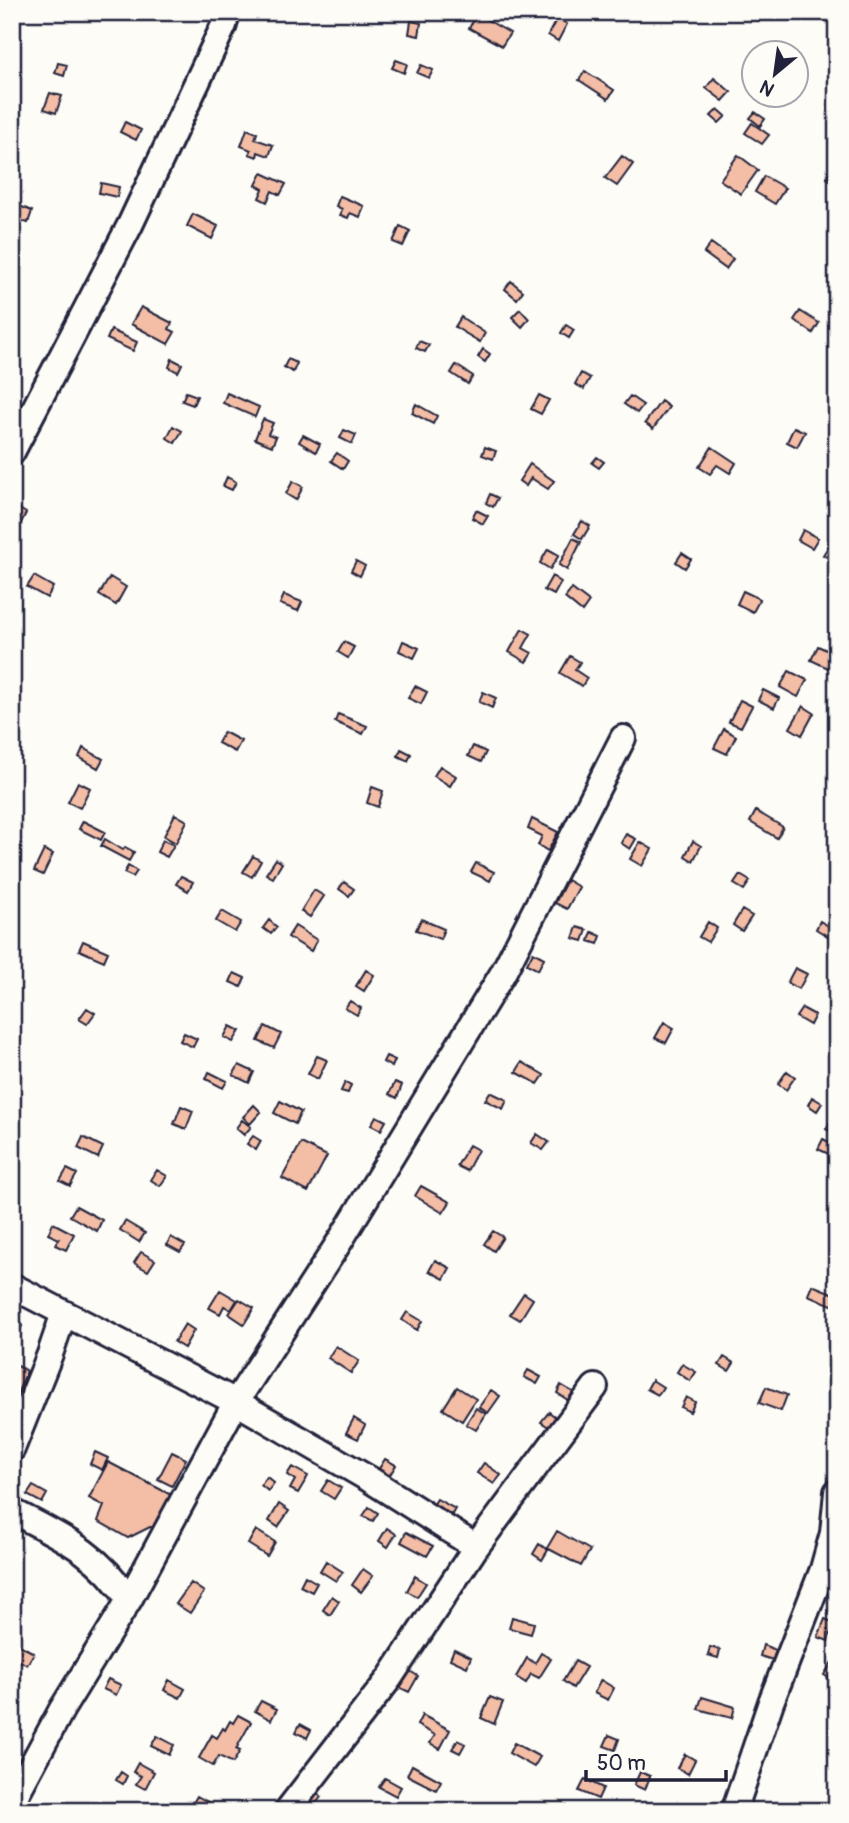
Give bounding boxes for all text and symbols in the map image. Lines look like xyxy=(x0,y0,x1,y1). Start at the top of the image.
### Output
north arrow xyxy=(740,38,810,108)
text: N xyxy=(756,74,779,102)
scale bar xyxy=(586,1739,726,1783)
text: 50 m xyxy=(597,1750,646,1777)

